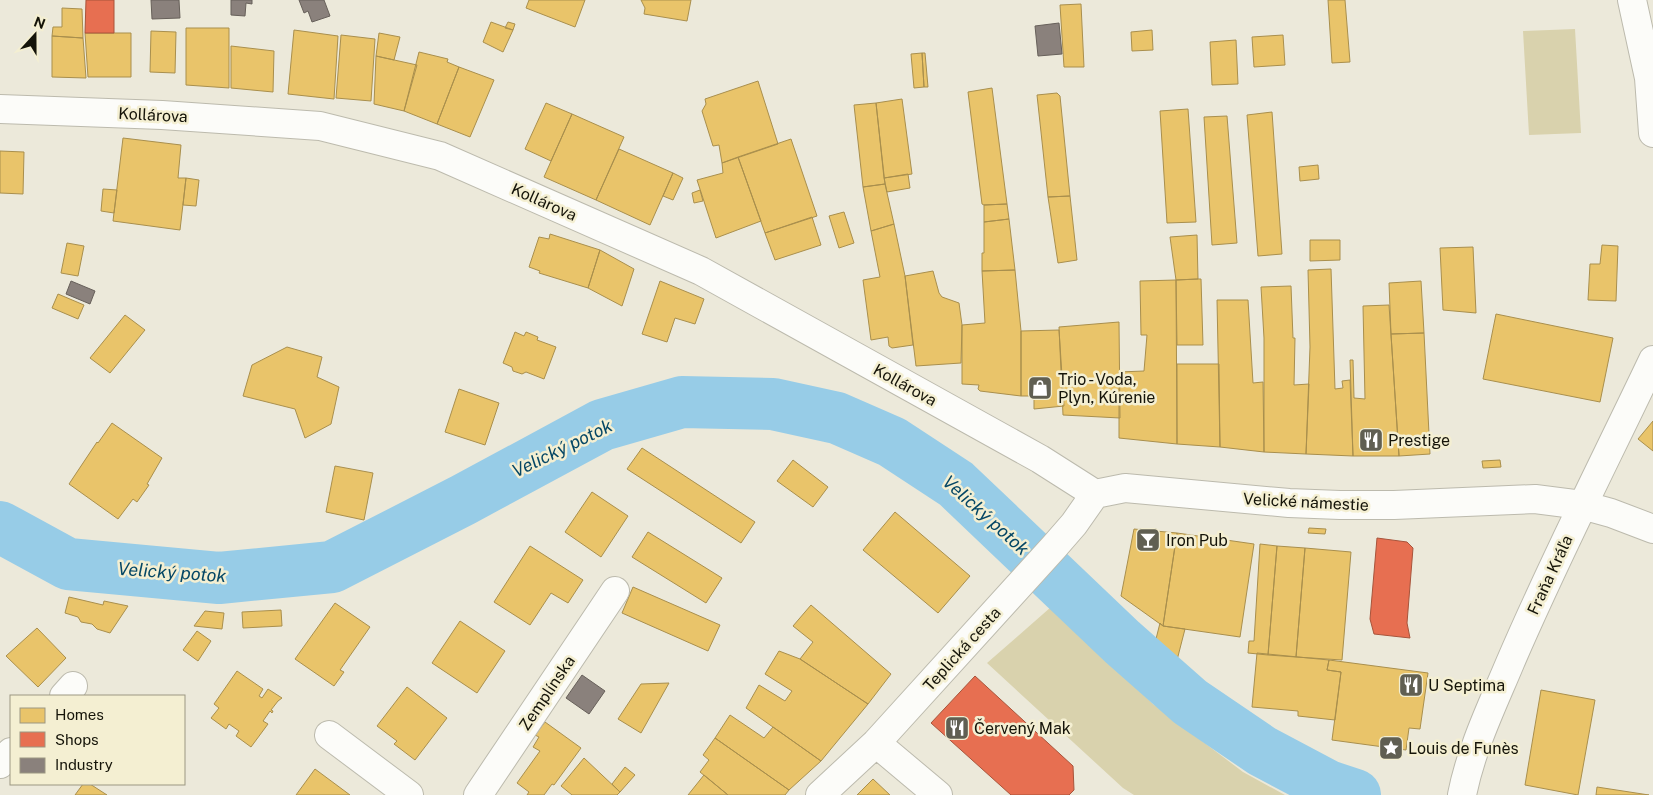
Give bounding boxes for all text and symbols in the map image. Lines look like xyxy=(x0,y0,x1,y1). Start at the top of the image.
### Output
north arrow xyxy=(10,10,60,60)
text: N xyxy=(32,13,48,32)
street label: Kollárova xyxy=(118,104,188,126)
street label: Kollárova xyxy=(508,179,580,225)
street label: Kollárova xyxy=(870,360,940,410)
place label: Trio - Voda, Plyn, Kúrenie xyxy=(1058,370,1155,407)
shop icon: Trio - Voda, Plyn, Kúrenie xyxy=(1027,375,1053,401)
water label: Velický potok xyxy=(509,415,616,481)
restaurant icon: Prestige xyxy=(1358,427,1384,453)
place label: Prestige xyxy=(1388,431,1450,450)
water label: Velický potok xyxy=(939,471,1034,559)
street label: Velické námestie xyxy=(1243,489,1369,515)
bar icon: Iron Pub xyxy=(1135,527,1161,553)
place label: Iron Pub xyxy=(1166,531,1228,550)
street label: Fraňa Kráľa xyxy=(1523,532,1577,618)
water label: Velický potok xyxy=(117,558,227,586)
street label: Teplická cesta xyxy=(919,603,1005,695)
street label: Zemplínska xyxy=(515,652,579,734)
restaurant icon: U Septima xyxy=(1398,672,1424,698)
place label: U Septima xyxy=(1428,676,1505,695)
legend xyxy=(10,695,185,785)
text: Homes xyxy=(55,706,104,723)
restaurant icon: Červený Mak xyxy=(944,715,970,741)
place label: Červený Mak xyxy=(974,718,1071,738)
text: Shops xyxy=(55,731,99,748)
place icon: Louis de Funès xyxy=(1378,735,1404,761)
place label: Louis de Funès xyxy=(1408,739,1518,758)
text: Industry xyxy=(55,756,113,773)

